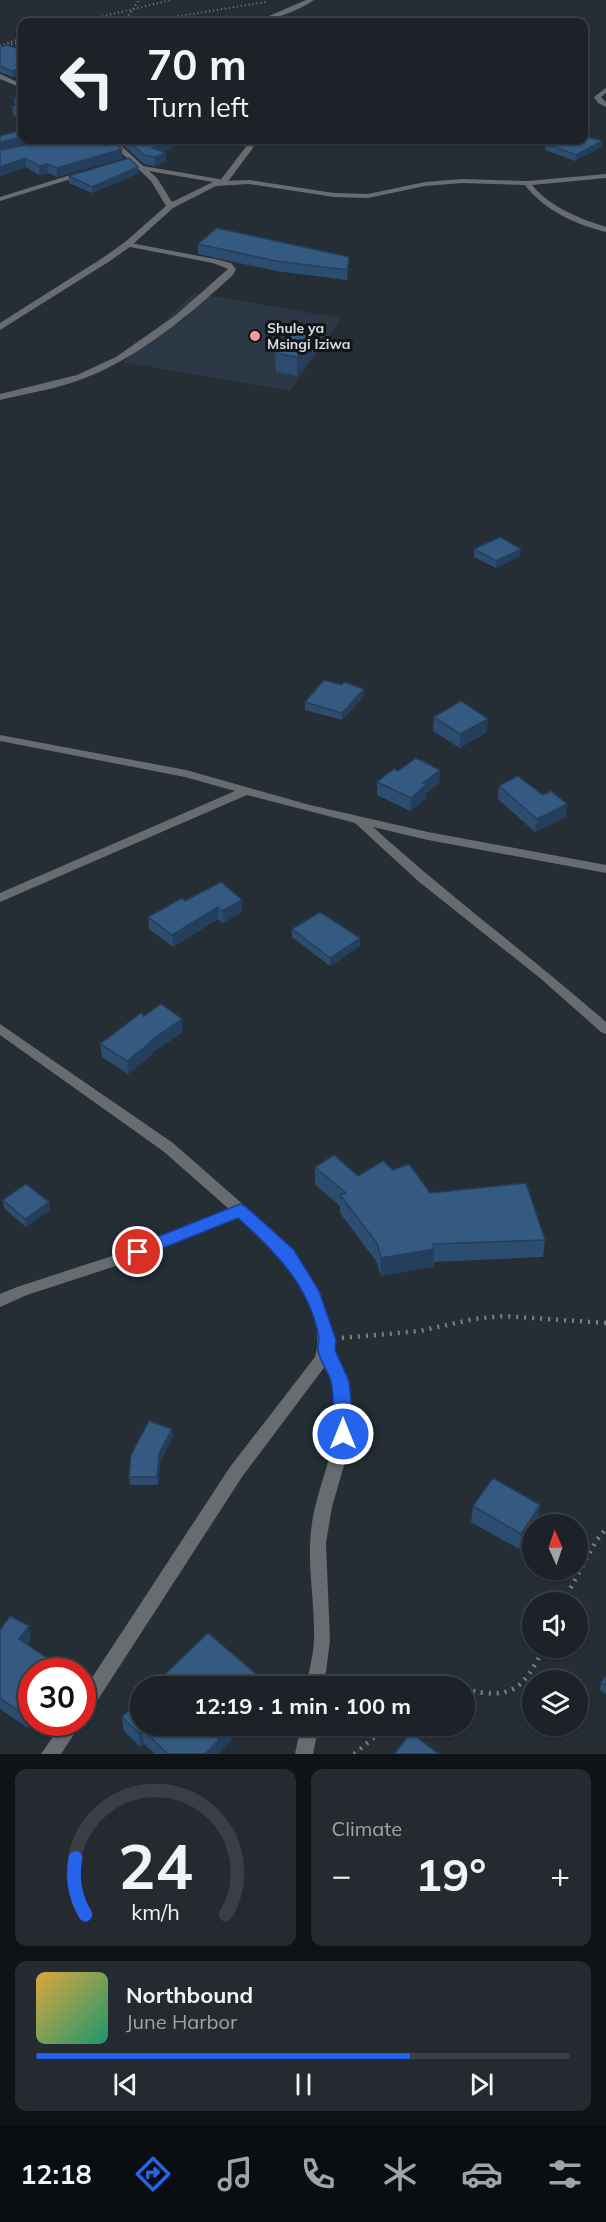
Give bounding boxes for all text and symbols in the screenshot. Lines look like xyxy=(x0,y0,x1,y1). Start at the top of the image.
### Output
text: 70 m xyxy=(147,38,247,91)
icon: left xyxy=(48,42,126,120)
text: Turn left xyxy=(147,90,249,124)
place label: Shule ya Msingi Iziwa xyxy=(267,319,350,353)
marker: Shule ya Msingi Iziwa xyxy=(248,329,262,343)
pin xyxy=(112,1226,163,1277)
icon: arrive xyxy=(121,1235,154,1268)
position arrow xyxy=(311,1402,375,1466)
north arrow xyxy=(522,1514,588,1580)
map controls xyxy=(522,1514,588,1736)
button: sound xyxy=(522,1592,588,1658)
speed limit sign: 30 xyxy=(18,1658,96,1736)
button: layers xyxy=(522,1670,588,1736)
text: 12:19 · 1 min · 100 m xyxy=(194,1692,411,1720)
text: Climate xyxy=(332,1816,402,1841)
text: 24 xyxy=(118,1826,193,1905)
text: 19° xyxy=(415,1846,486,1902)
text: − xyxy=(332,1854,351,1895)
text: + xyxy=(550,1854,570,1895)
text: km/h xyxy=(131,1898,179,1925)
text: Northbound xyxy=(126,1981,253,2009)
text: June Harbor xyxy=(126,2009,237,2034)
icon: previous xyxy=(109,2068,142,2101)
icon: pause xyxy=(287,2068,320,2101)
icon: next xyxy=(465,2068,498,2101)
icon: directions xyxy=(132,2153,174,2195)
icon: music xyxy=(214,2153,256,2195)
icon: phone xyxy=(297,2153,339,2195)
icon: climate xyxy=(379,2153,421,2195)
icon: car xyxy=(461,2153,503,2195)
icon: filters xyxy=(544,2153,586,2195)
text: 12:18 xyxy=(20,2157,92,2191)

